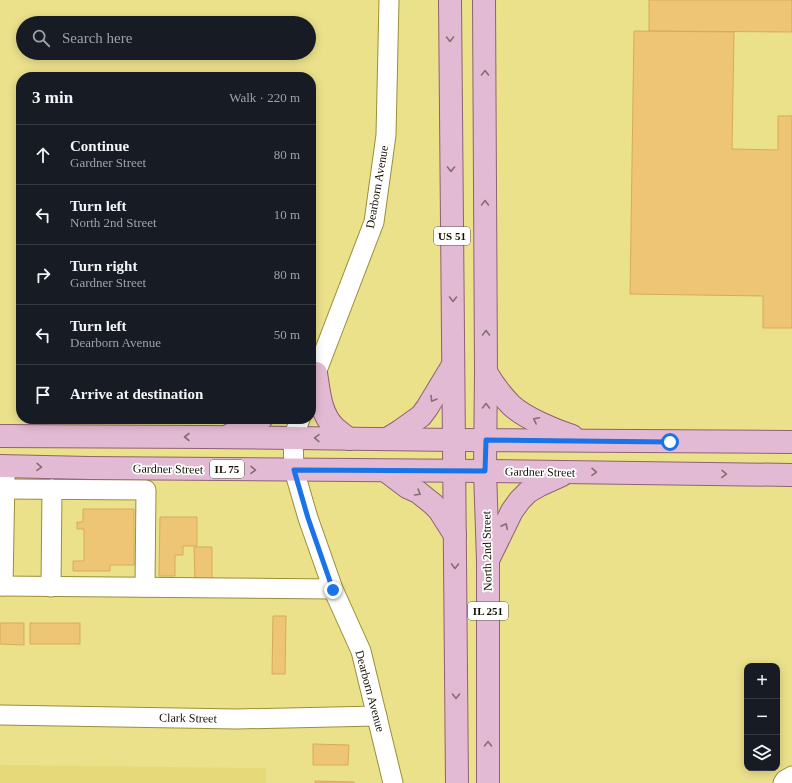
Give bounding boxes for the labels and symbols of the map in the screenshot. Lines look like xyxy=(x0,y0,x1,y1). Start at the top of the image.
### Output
one-way arrow xyxy=(446,36,454,42)
one-way arrow xyxy=(480,70,489,76)
street label: Dearborn Avenue xyxy=(363,144,391,230)
one-way arrow xyxy=(447,166,455,172)
one-way arrow xyxy=(481,200,489,206)
road number: US 51 xyxy=(434,227,470,245)
one-way arrow xyxy=(448,296,457,302)
one-way arrow xyxy=(482,330,490,336)
one-way arrow xyxy=(430,394,437,402)
one-way arrow xyxy=(482,403,490,409)
one-way arrow xyxy=(533,417,540,425)
one-way arrow xyxy=(184,433,190,441)
route start xyxy=(661,433,679,451)
one-way arrow xyxy=(314,434,320,442)
road number: IL 75 xyxy=(210,460,244,478)
street label: Gardner Street xyxy=(133,461,204,477)
one-way arrow xyxy=(36,463,42,471)
street label: Gardner Street xyxy=(505,464,576,480)
one-way arrow xyxy=(250,466,256,474)
one-way arrow xyxy=(591,468,597,477)
one-way arrow xyxy=(721,470,727,478)
one-way arrow xyxy=(414,488,421,495)
street label: North 2nd Street xyxy=(479,510,495,591)
one-way arrow xyxy=(500,523,508,530)
one-way arrow xyxy=(451,563,459,569)
route end xyxy=(324,581,342,599)
road number: IL 251 xyxy=(468,602,508,620)
street label: Dearborn Avenue xyxy=(352,649,388,733)
one-way arrow xyxy=(452,693,460,699)
street label: Clark Street xyxy=(159,710,218,726)
one-way arrow xyxy=(484,741,492,747)

